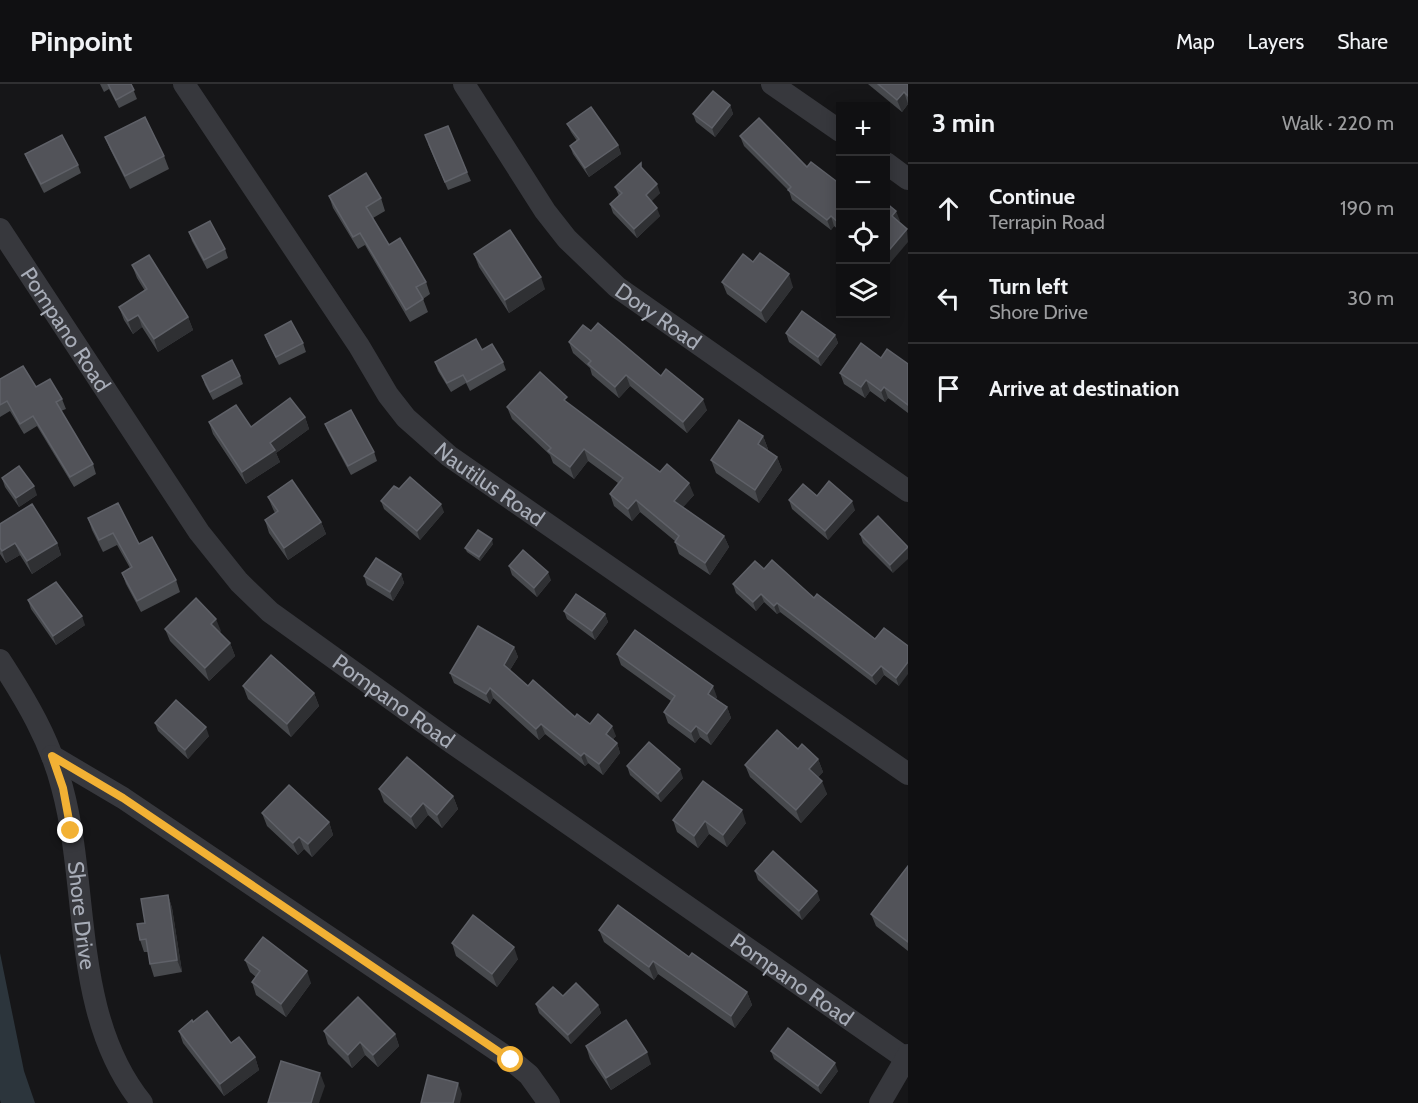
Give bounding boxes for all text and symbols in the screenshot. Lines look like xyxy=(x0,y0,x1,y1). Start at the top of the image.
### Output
text: Pinpoint xyxy=(30,24,132,58)
text: Map xyxy=(1176,29,1215,54)
text: Layers xyxy=(1248,29,1304,54)
text: Share xyxy=(1337,29,1388,54)
map controls xyxy=(836,102,890,318)
button: + xyxy=(836,102,890,156)
text: 3 min xyxy=(932,107,995,139)
text: Walk · 220 m xyxy=(1282,111,1394,135)
button: − xyxy=(836,156,890,210)
text: Continue xyxy=(989,183,1075,210)
icon: ahead xyxy=(932,192,965,225)
text: 190 m xyxy=(1340,196,1394,220)
button: locate xyxy=(836,210,890,264)
text: Terrapin Road xyxy=(989,210,1105,234)
street label: Pompano Road xyxy=(15,262,116,397)
button: layers xyxy=(836,264,890,318)
text: Turn left xyxy=(989,273,1068,300)
street label: Dory Road xyxy=(610,277,706,356)
icon: left xyxy=(932,282,965,315)
text: 30 m xyxy=(1347,286,1394,310)
text: Shore Drive xyxy=(989,300,1088,324)
icon: arrive xyxy=(932,372,965,405)
text: Arrive at destination xyxy=(989,375,1179,402)
street label: Nautilus Road xyxy=(429,437,550,532)
street label: Pompano Road xyxy=(327,648,460,754)
route end xyxy=(57,817,83,843)
street label: Shore Drive xyxy=(62,860,102,972)
street label: Pompano Road xyxy=(725,928,858,1032)
route start xyxy=(497,1046,523,1072)

